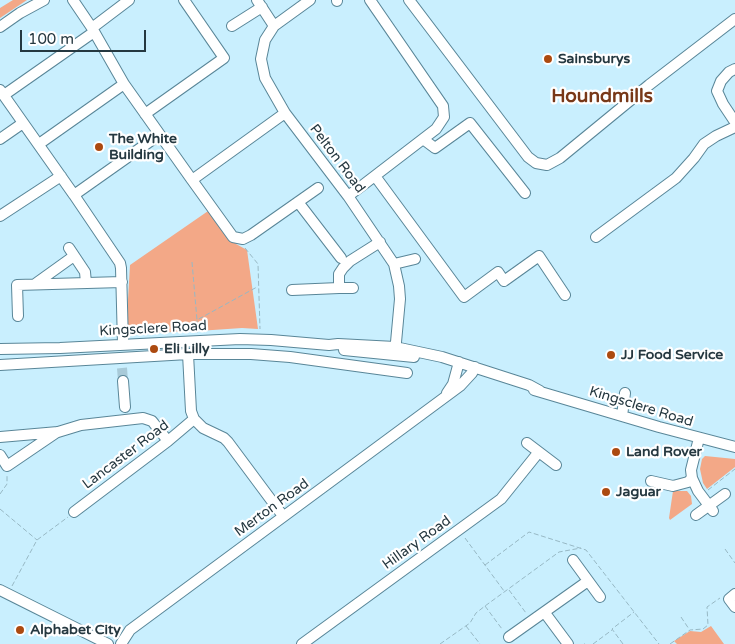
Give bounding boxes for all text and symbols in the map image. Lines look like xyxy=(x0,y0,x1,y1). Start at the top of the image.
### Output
scale bar xyxy=(22,20,149,52)
text: 100 m xyxy=(28,30,74,48)
place label: Sainsburys xyxy=(558,51,630,67)
marker: Sainsburys xyxy=(542,53,554,65)
district label: Houndmills xyxy=(551,86,653,108)
street label: Pelton Road xyxy=(306,121,368,197)
place label: The White Building xyxy=(109,131,177,164)
marker: The White Building xyxy=(93,141,105,153)
street label: Kingsclere Road xyxy=(99,318,207,340)
place label: Eli Lilly xyxy=(164,341,210,357)
marker: Eli Lilly xyxy=(148,343,160,355)
place label: JJ Food Service xyxy=(621,347,723,363)
marker: JJ Food Service xyxy=(605,349,617,361)
street label: Kingsclere Road xyxy=(587,383,695,431)
street label: Lancaster Road xyxy=(79,417,173,493)
place label: Land Rover xyxy=(626,444,702,460)
marker: Land Rover xyxy=(610,446,622,458)
street label: Merton Road xyxy=(232,475,312,541)
place label: Jaguar xyxy=(616,484,661,500)
marker: Jaguar xyxy=(600,486,612,498)
street label: Hillary Road xyxy=(380,513,454,573)
place label: Alphabet City xyxy=(30,622,121,638)
marker: Alphabet City xyxy=(14,624,26,636)

